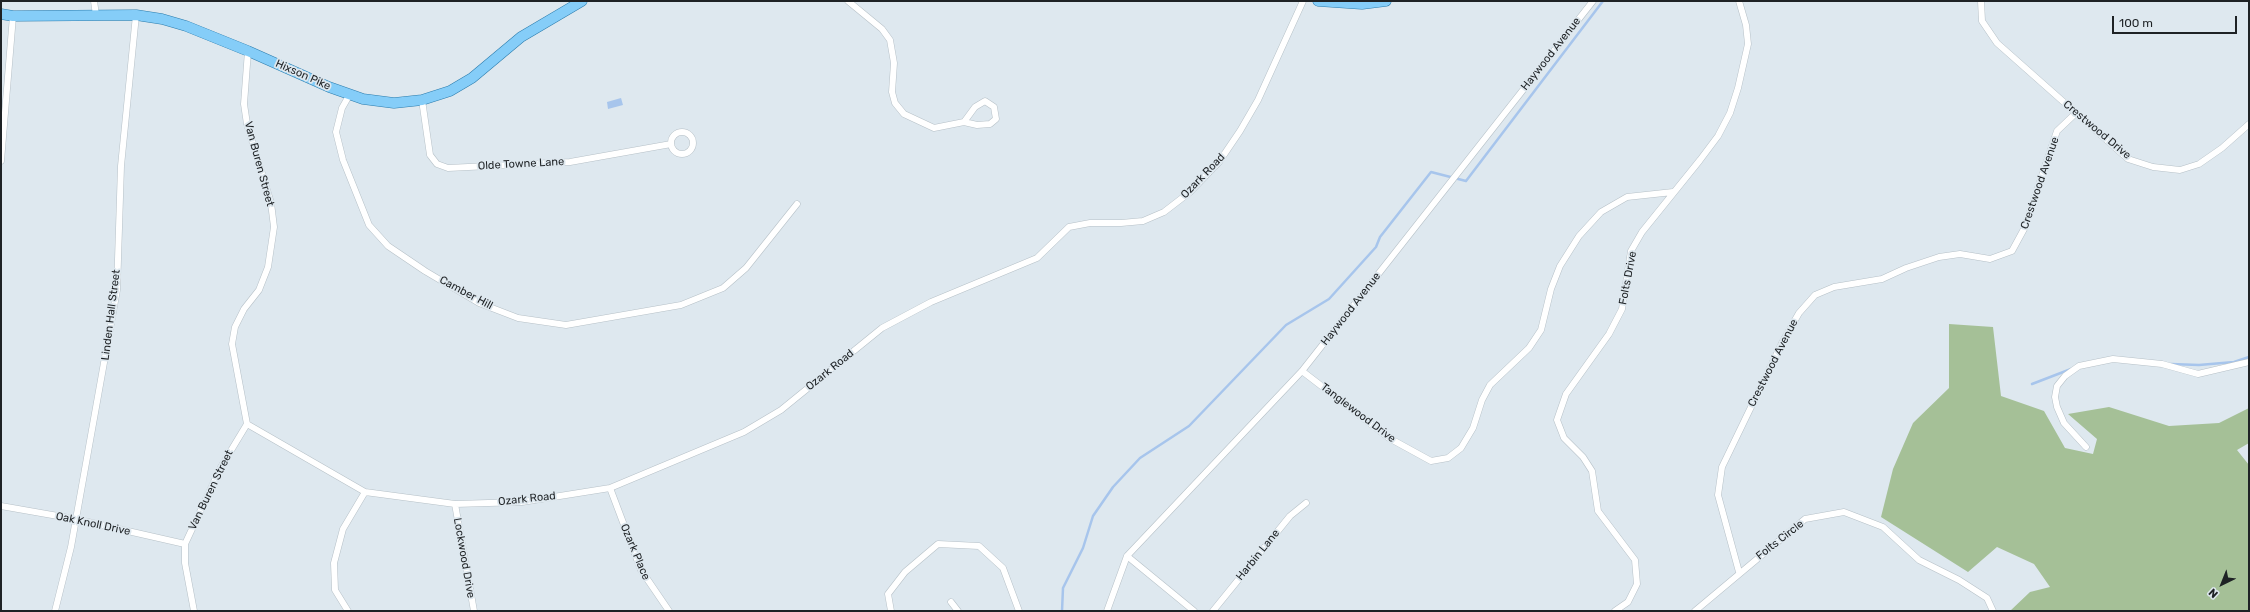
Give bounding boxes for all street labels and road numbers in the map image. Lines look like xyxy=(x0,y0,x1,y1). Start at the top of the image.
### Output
street label: Haywood Avenue xyxy=(1518,15,1584,93)
street label: Hixson Pike xyxy=(273,57,333,93)
street label: Crestwood Drive xyxy=(2060,98,2134,162)
street label: Van Buren Street xyxy=(241,120,277,208)
street label: Crestwood Avenue xyxy=(2018,135,2062,231)
street label: Ozark Road xyxy=(1178,151,1228,201)
street label: Olde Towne Lane xyxy=(477,155,565,173)
street label: Folts Drive xyxy=(1616,250,1640,306)
street label: Linden Hall Street xyxy=(99,269,123,361)
street label: Haywood Avenue xyxy=(1318,270,1384,348)
street label: Camber Hill xyxy=(437,273,495,313)
street label: Crestwood Avenue xyxy=(1745,317,1801,409)
street label: Ozark Road xyxy=(803,347,857,393)
street label: Tanglewood Drive xyxy=(1318,381,1398,445)
street label: Van Buren Street xyxy=(186,448,236,532)
street label: Ozark Road xyxy=(498,489,556,509)
street label: Oak Knoll Drive xyxy=(54,510,132,538)
street label: Lockwood Drive xyxy=(450,517,478,599)
street label: Folts Circle xyxy=(1754,517,1806,563)
street label: Ozark Place xyxy=(617,522,653,582)
street label: Harbin Lane xyxy=(1233,527,1283,583)

